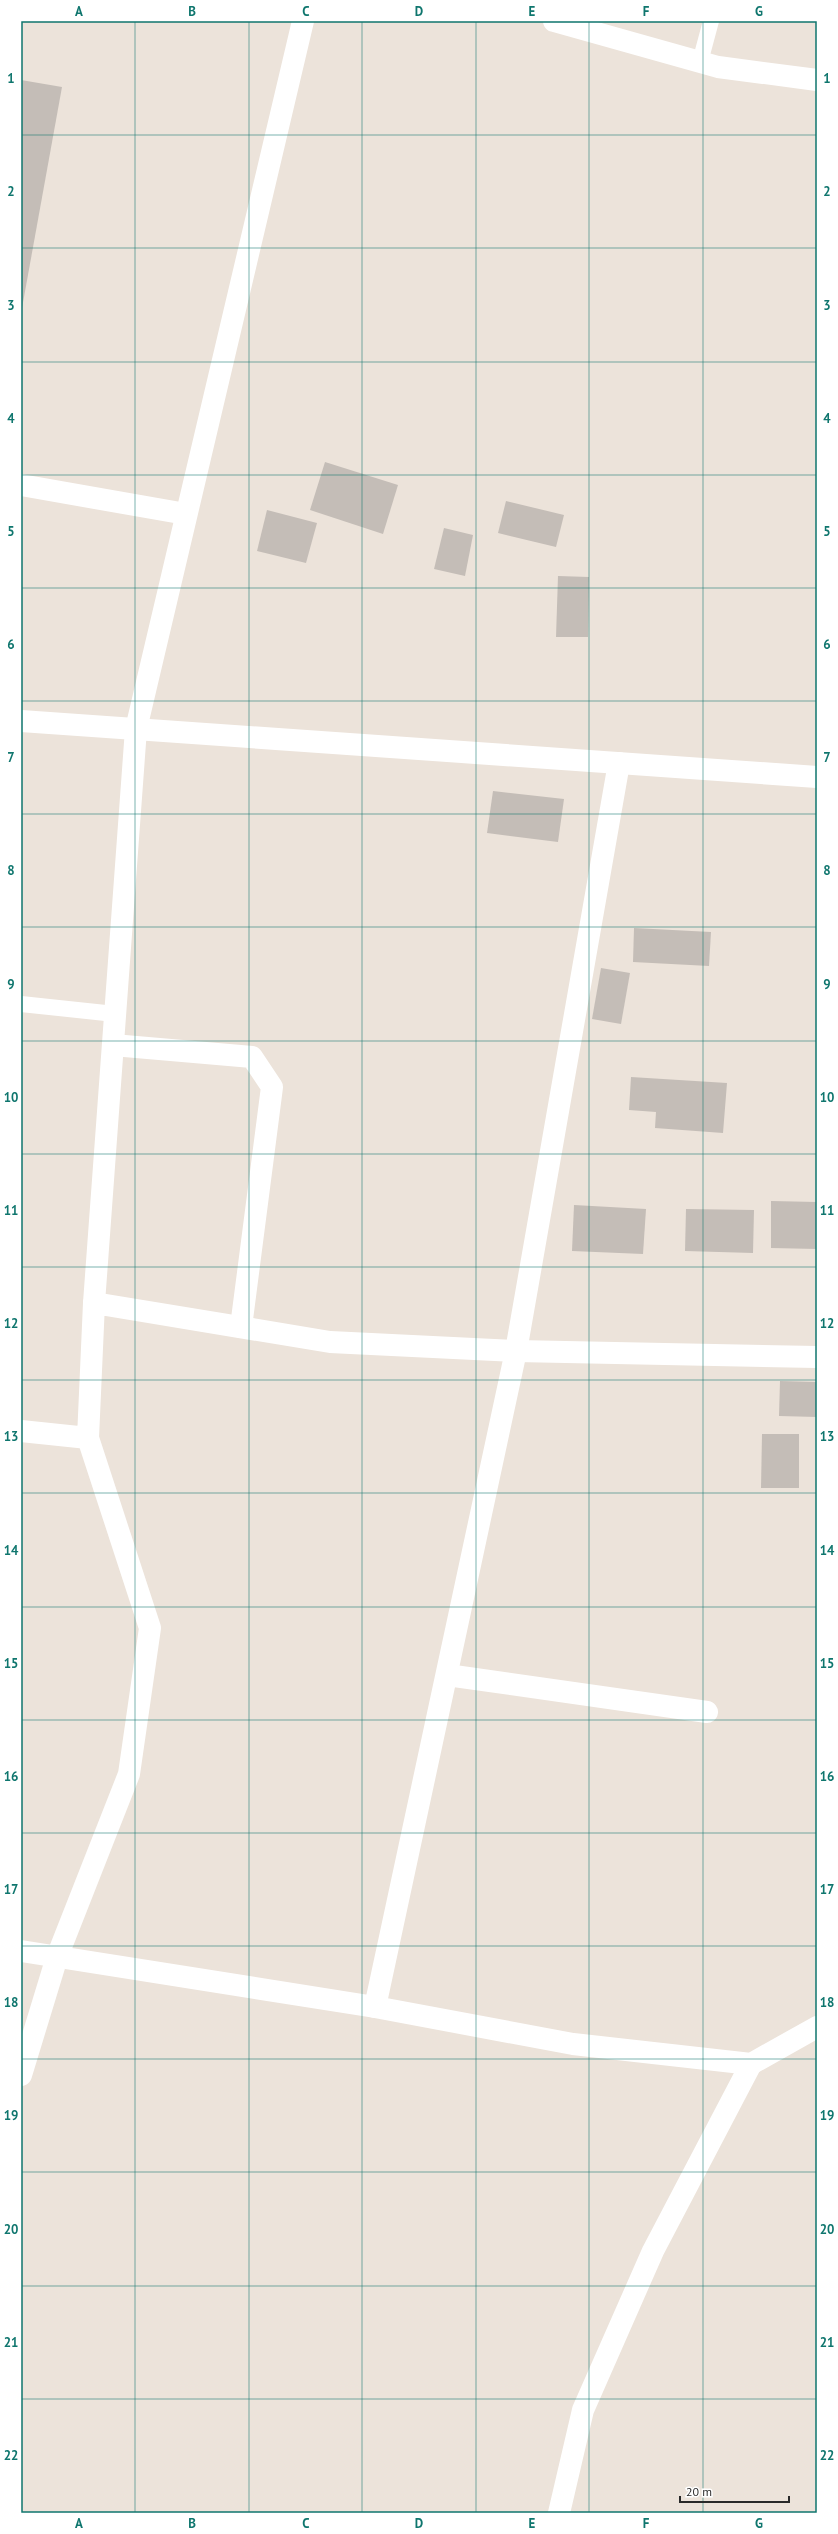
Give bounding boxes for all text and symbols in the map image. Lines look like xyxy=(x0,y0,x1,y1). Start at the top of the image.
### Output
text: A xyxy=(75,3,83,20)
text: B xyxy=(188,3,196,20)
text: C xyxy=(302,3,310,20)
text: D xyxy=(415,3,423,20)
text: E xyxy=(529,3,536,20)
text: F xyxy=(643,3,650,20)
text: G xyxy=(755,3,763,20)
text: 1 xyxy=(7,70,15,87)
text: 1 xyxy=(823,70,831,87)
text: 2 xyxy=(7,183,15,200)
text: 2 xyxy=(823,183,831,200)
text: 3 xyxy=(7,297,15,314)
text: 3 xyxy=(823,297,831,314)
text: 4 xyxy=(7,410,15,427)
text: 4 xyxy=(823,410,831,427)
text: 5 xyxy=(7,523,15,540)
text: 5 xyxy=(823,523,831,540)
text: 6 xyxy=(7,636,15,653)
text: 6 xyxy=(823,636,831,653)
text: 7 xyxy=(7,749,15,766)
text: 7 xyxy=(823,749,831,766)
text: 8 xyxy=(7,862,15,879)
text: 8 xyxy=(823,862,831,879)
text: 9 xyxy=(7,976,15,993)
text: 9 xyxy=(823,976,831,993)
text: 10 xyxy=(4,1089,18,1106)
text: 10 xyxy=(820,1089,834,1106)
text: 11 xyxy=(4,1202,18,1219)
text: 11 xyxy=(820,1202,834,1219)
text: 12 xyxy=(4,1315,18,1332)
text: 12 xyxy=(820,1315,834,1332)
text: 13 xyxy=(4,1428,18,1445)
text: 13 xyxy=(820,1428,834,1445)
text: 14 xyxy=(4,1542,19,1559)
text: 14 xyxy=(820,1542,835,1559)
text: 15 xyxy=(4,1655,18,1672)
text: 15 xyxy=(820,1655,834,1672)
text: 16 xyxy=(4,1768,18,1785)
text: 16 xyxy=(820,1768,834,1785)
text: 17 xyxy=(4,1881,18,1898)
text: 17 xyxy=(820,1881,834,1898)
text: 18 xyxy=(4,1994,18,2011)
text: 18 xyxy=(820,1994,834,2011)
text: 19 xyxy=(4,2107,18,2124)
text: 19 xyxy=(820,2107,834,2124)
text: 20 xyxy=(4,2221,18,2238)
text: 20 xyxy=(820,2221,834,2238)
text: 21 xyxy=(4,2334,18,2351)
text: 21 xyxy=(820,2334,834,2351)
text: 22 xyxy=(4,2447,18,2464)
text: 22 xyxy=(820,2447,834,2464)
scale bar xyxy=(680,2478,789,2504)
text: 20 m xyxy=(686,2484,712,2499)
text: A xyxy=(75,2515,83,2532)
text: B xyxy=(188,2515,196,2532)
text: C xyxy=(302,2515,310,2532)
text: D xyxy=(415,2515,423,2532)
text: E xyxy=(529,2515,536,2532)
text: F xyxy=(643,2515,650,2532)
text: G xyxy=(755,2515,763,2532)

